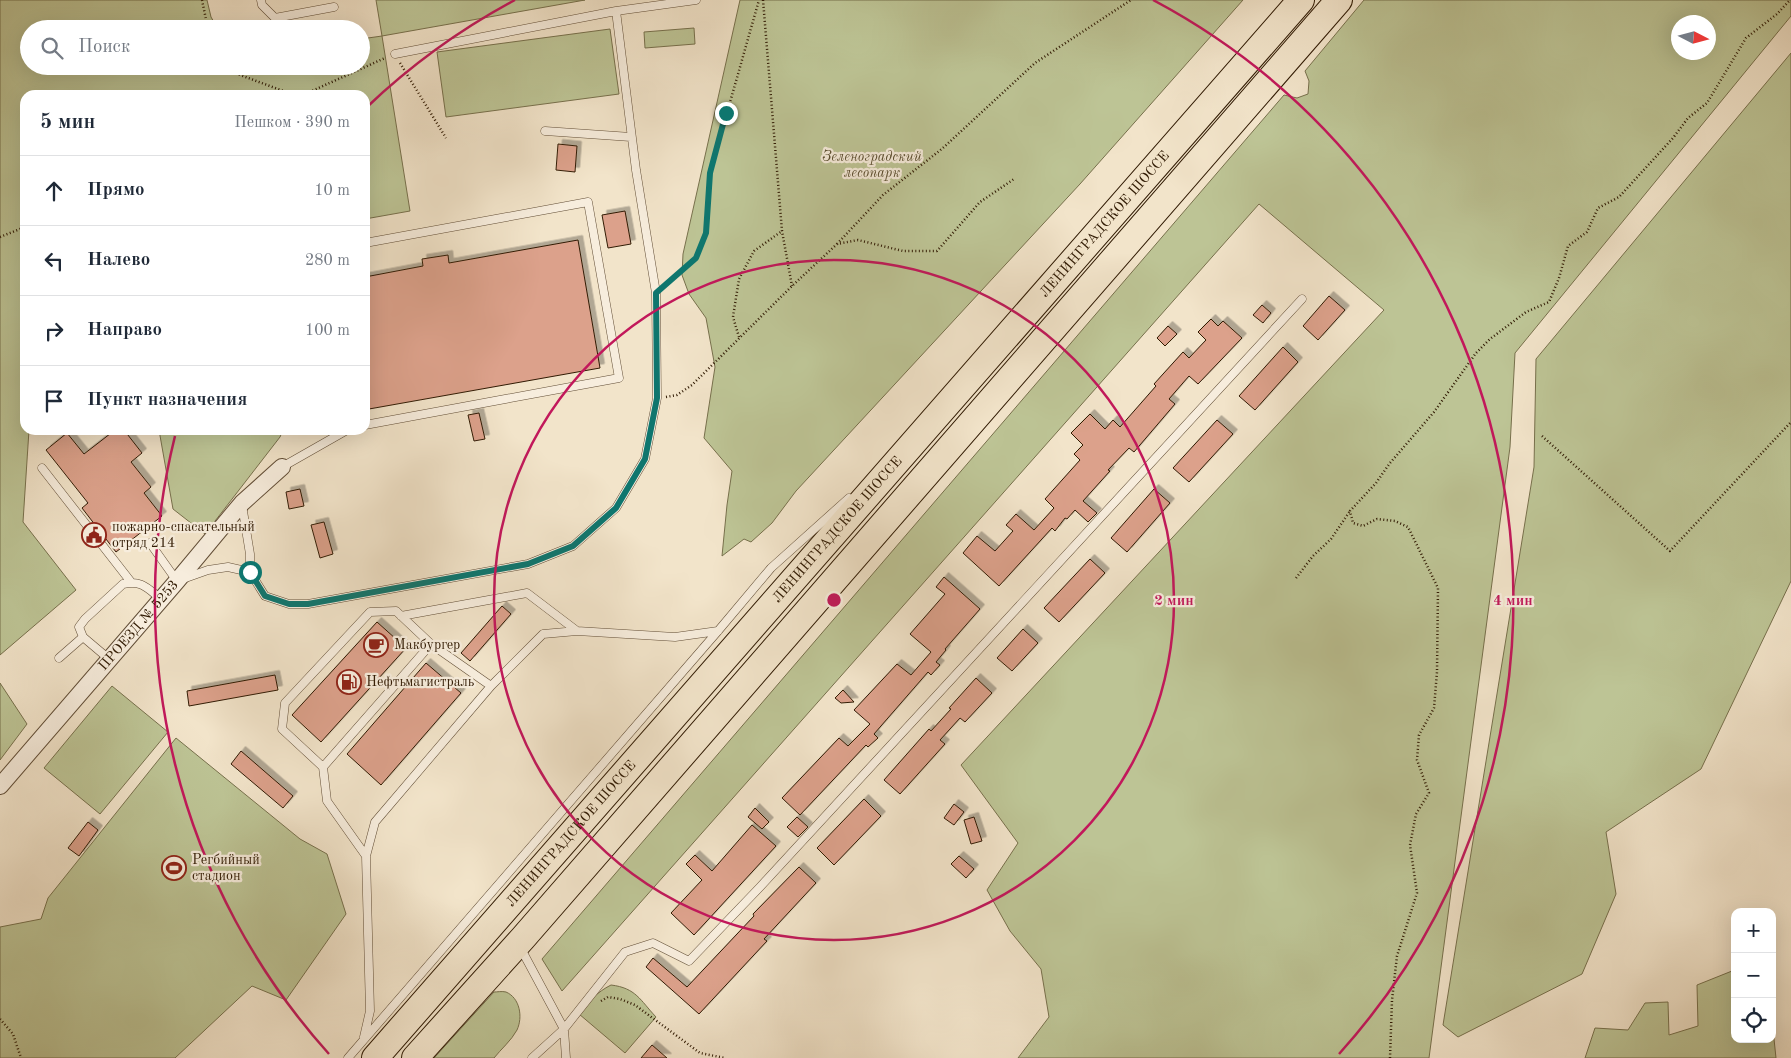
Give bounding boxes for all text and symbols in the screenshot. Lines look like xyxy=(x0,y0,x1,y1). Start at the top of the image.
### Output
north arrow xyxy=(1671,15,1716,60)
search box xyxy=(20,20,370,75)
icon: search xyxy=(38,34,66,62)
text: Поиск xyxy=(78,38,130,57)
route end xyxy=(715,102,738,125)
text: 5 мин xyxy=(40,112,95,133)
text: Пешком · 390 m xyxy=(234,115,350,131)
park label: Зеленоградский лесопарк xyxy=(822,149,922,181)
street label: ЛЕНИНГРАДСКОЕ ШОССЕ xyxy=(1037,149,1172,300)
icon: ahead xyxy=(40,177,68,205)
text: Прямо xyxy=(87,181,145,200)
text: 10 m xyxy=(314,183,350,199)
icon: left xyxy=(40,247,68,275)
text: Налево xyxy=(87,251,150,270)
text: 280 m xyxy=(305,253,350,269)
icon: right xyxy=(40,317,68,345)
text: Направо xyxy=(87,321,162,340)
text: 100 m xyxy=(305,323,350,339)
icon: arrive xyxy=(40,387,68,415)
text: Пункт назначения xyxy=(87,391,247,410)
street label: ЛЕНИНГРАДСКОЕ ШОССЕ xyxy=(770,454,905,605)
place label: пожарно-спасательный отряд 214 xyxy=(112,520,255,550)
public building icon: пожарно-спасательный отряд 214 xyxy=(81,522,107,548)
route start xyxy=(239,561,262,584)
street label: ПРОЕЗД № 5253 xyxy=(96,578,181,673)
centre of rings xyxy=(825,591,843,609)
text: 2 мин xyxy=(1154,594,1194,609)
text: 4 мин xyxy=(1493,594,1533,609)
cafe icon: Макбургер xyxy=(363,632,389,658)
place label: Макбургер xyxy=(394,638,460,652)
fuel station icon: Нефтьмагистраль xyxy=(336,669,362,695)
place label: Нефтьмагистраль xyxy=(366,675,475,690)
street label: ЛЕНИНГРАДСКОЕ ШОССЕ xyxy=(504,758,639,909)
place label: Регбийный стадион xyxy=(192,853,260,883)
sports icon: Регбийный стадион xyxy=(161,855,187,881)
map controls xyxy=(1731,908,1776,1043)
button: + xyxy=(1731,908,1776,953)
button: − xyxy=(1731,953,1776,998)
button: locate xyxy=(1731,998,1776,1043)

